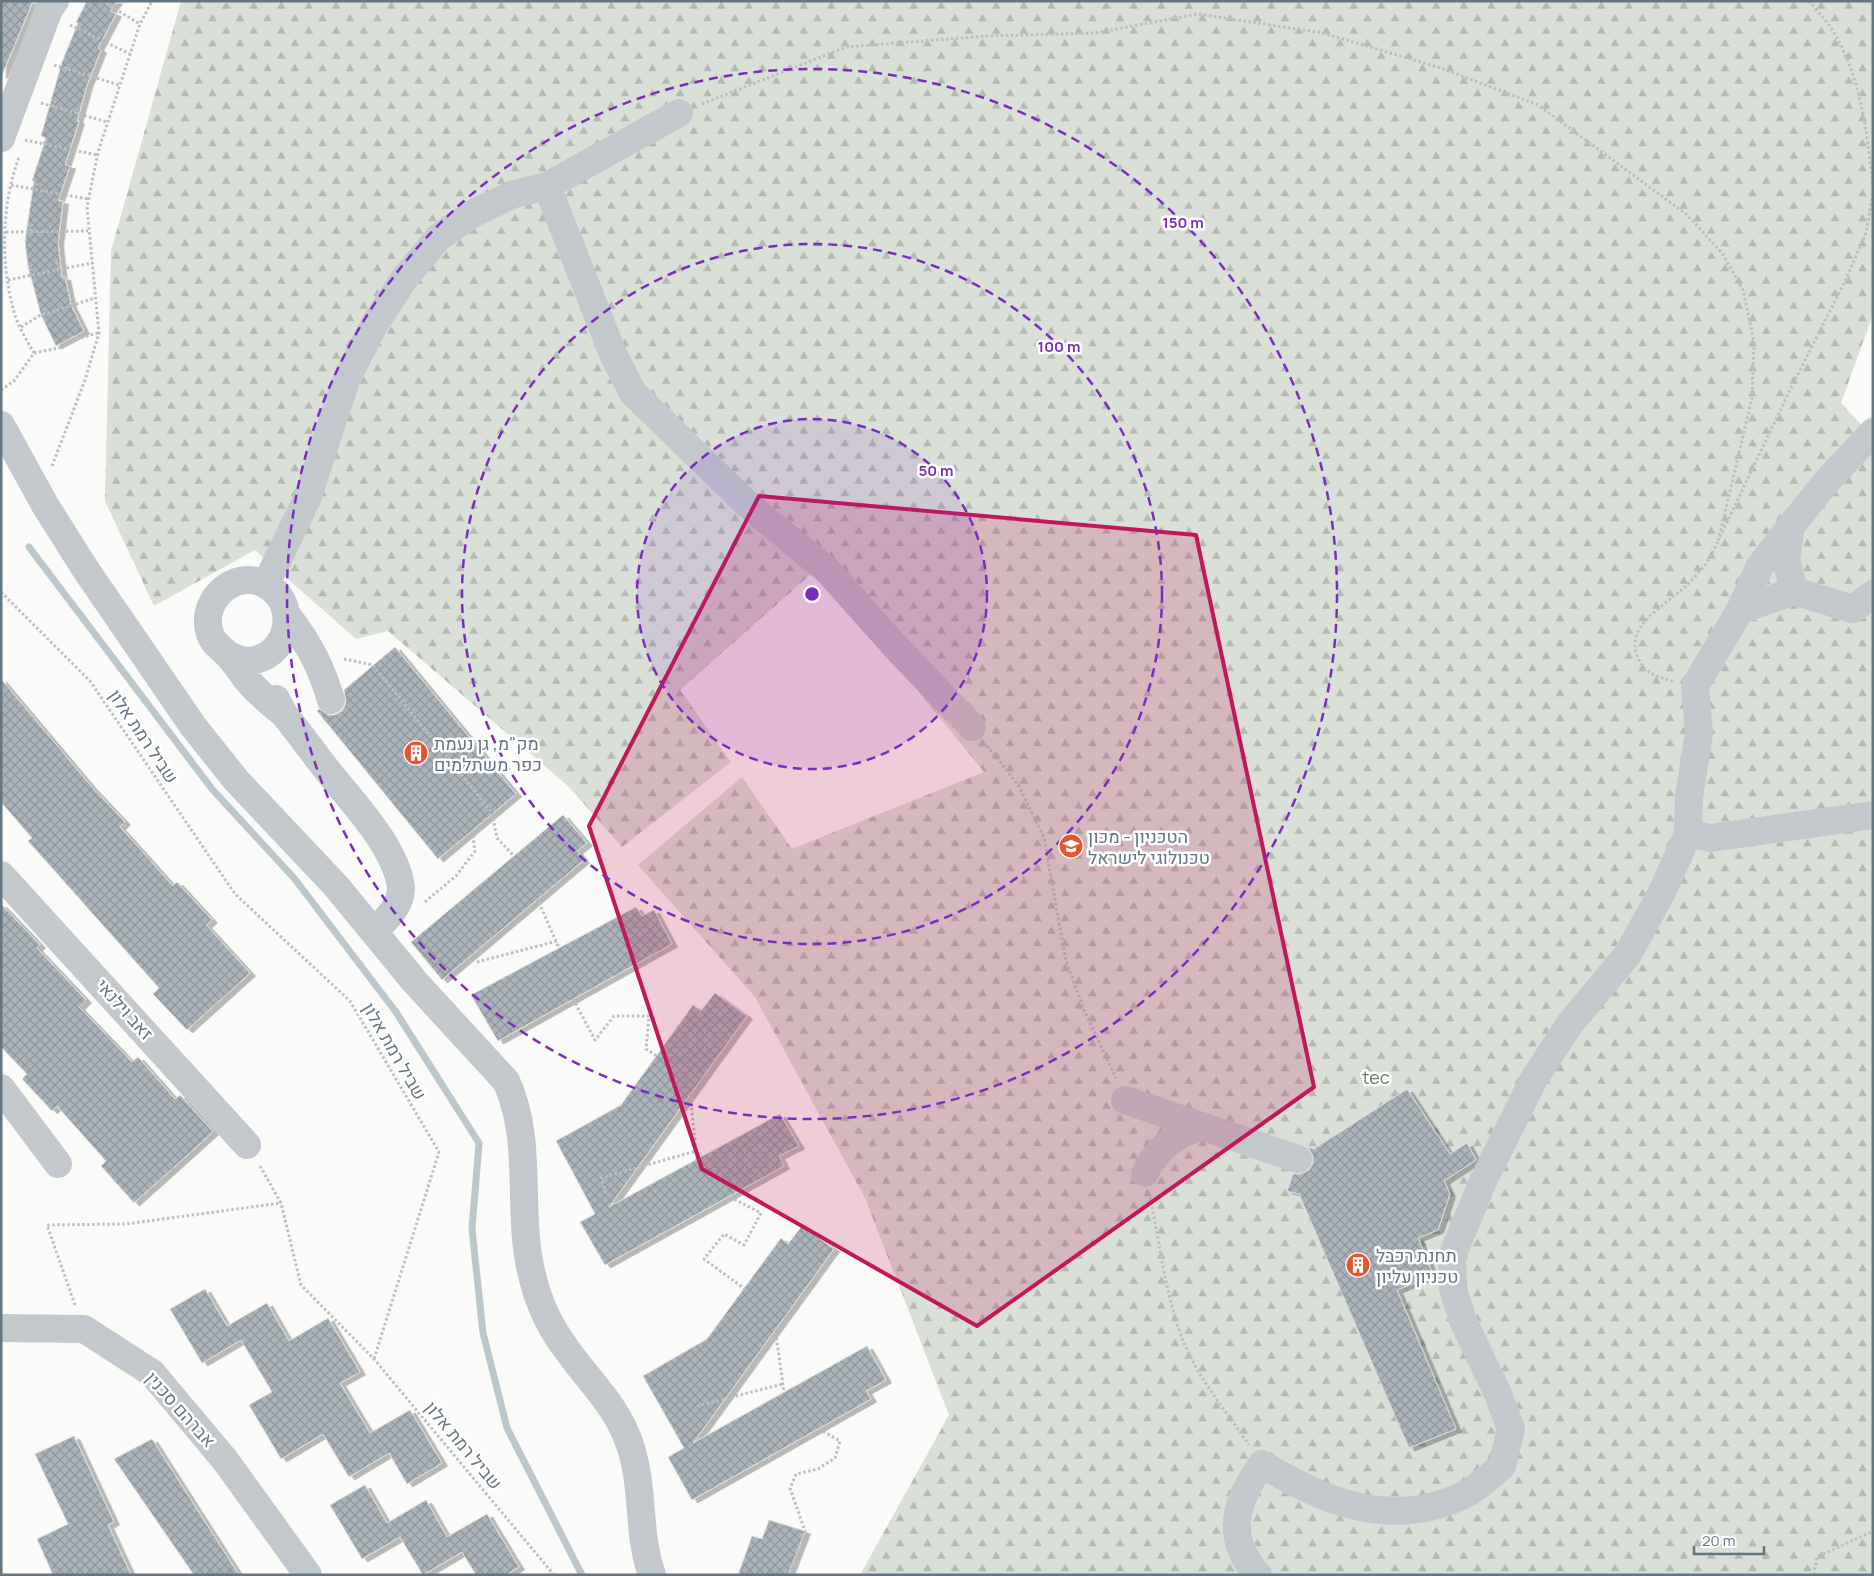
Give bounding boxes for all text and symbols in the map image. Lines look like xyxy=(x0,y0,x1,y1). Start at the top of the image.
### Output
text: 150 m xyxy=(1162,212,1204,233)
text: 100 m xyxy=(1038,336,1080,357)
text: 50 m xyxy=(918,460,954,481)
centre of rings xyxy=(803,585,821,603)
street label: שביל רמת אלון xyxy=(104,684,184,788)
place label: מק"מ, גן נעמת כפר משתלמים xyxy=(434,731,542,776)
building icon: מק"מ, גן נעמת כפר משתלמים xyxy=(403,740,429,766)
place label: הטכניון - מכון טכנולוגי לישראל xyxy=(1088,824,1210,869)
school or university icon: הטכניון - מכון טכנולוגי לישראל xyxy=(1058,833,1084,859)
street label: זאב וילנאי xyxy=(91,973,159,1045)
street label: שביל רמת אלון xyxy=(357,998,433,1104)
park label: tec xyxy=(1362,1065,1390,1089)
place label: תחנת רכבל טכניון עליון xyxy=(1376,1243,1458,1288)
building icon: תחנת רכבל טכניון עליון xyxy=(1345,1252,1371,1278)
street label: אברהם סכנין xyxy=(141,1366,221,1452)
street label: שביל רמת אלון xyxy=(420,1396,508,1494)
scale bar xyxy=(1694,1524,1764,1556)
text: 20 m xyxy=(1702,1530,1735,1551)

